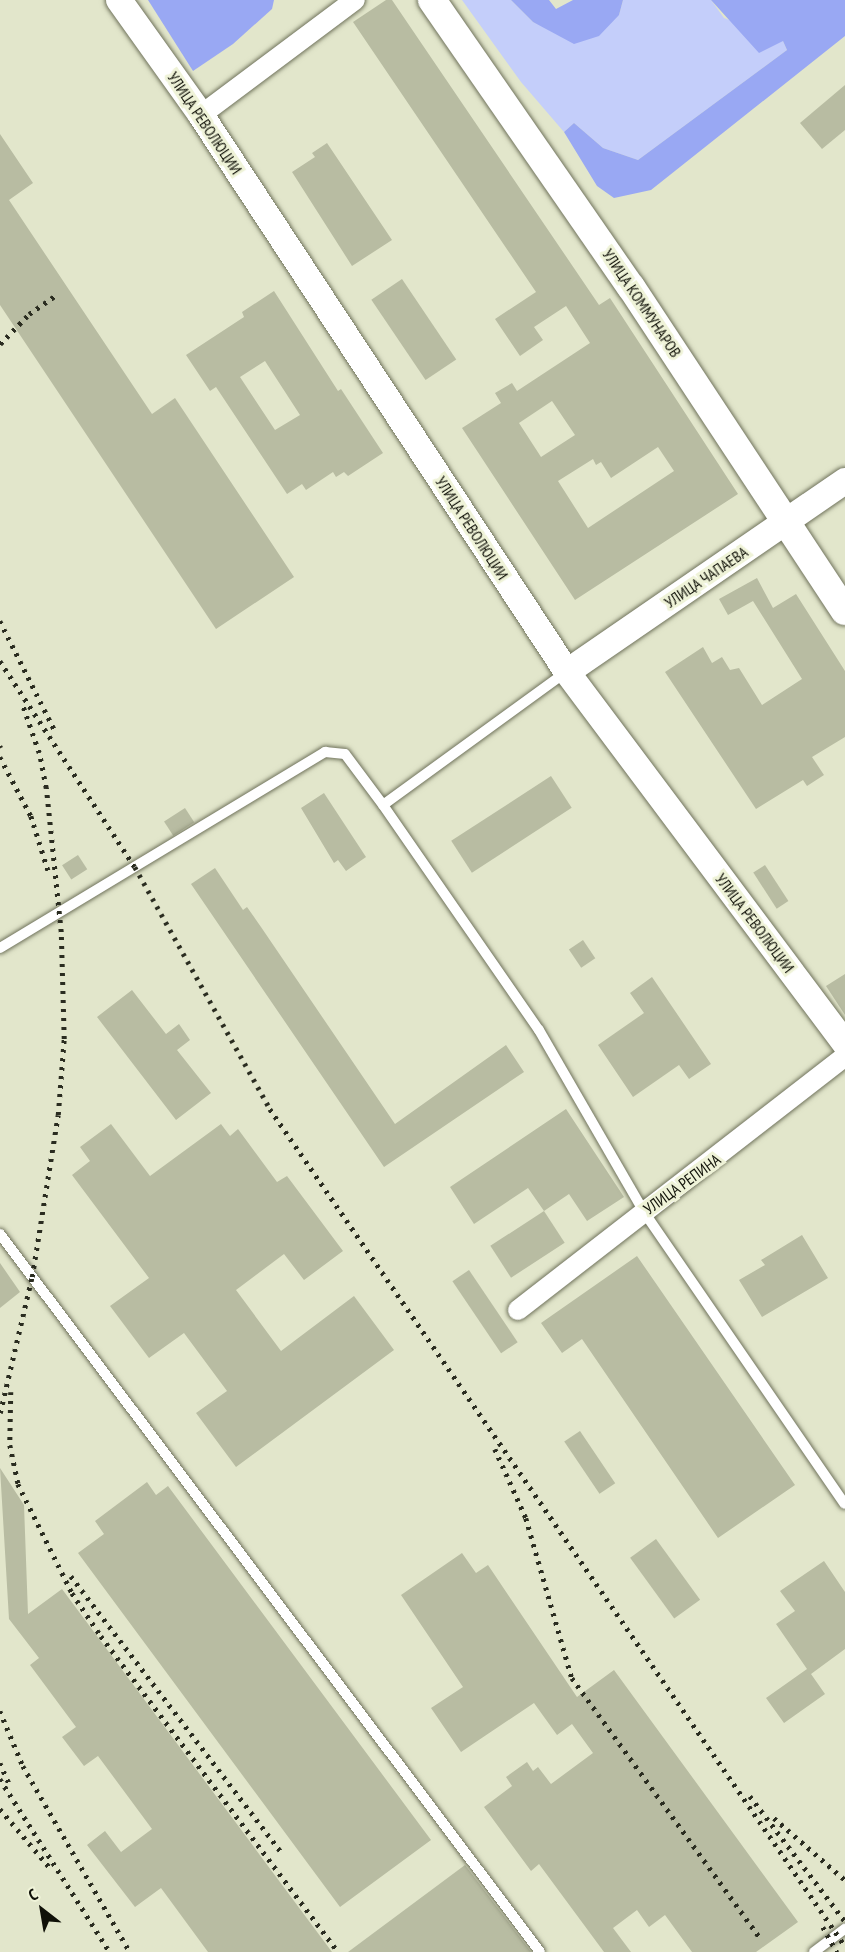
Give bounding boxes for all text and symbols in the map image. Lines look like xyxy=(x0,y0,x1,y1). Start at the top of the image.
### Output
street label: УЛИЦА РЕВОЛЮЦИИ xyxy=(164,68,246,178)
street label: УЛИЦА КОММУНАРОВ xyxy=(599,245,685,361)
street label: УЛИЦА РЕВОЛЮЦИИ xyxy=(431,473,513,583)
street label: УЛИЦА ЧАПАЕВА xyxy=(660,542,752,612)
street label: УЛИЦА РЕВОЛЮЦИИ xyxy=(711,869,799,977)
street label: УЛИЦА РЕПИНА xyxy=(640,1150,724,1218)
north arrow xyxy=(12,1880,72,1940)
text: С xyxy=(24,1884,41,1905)

